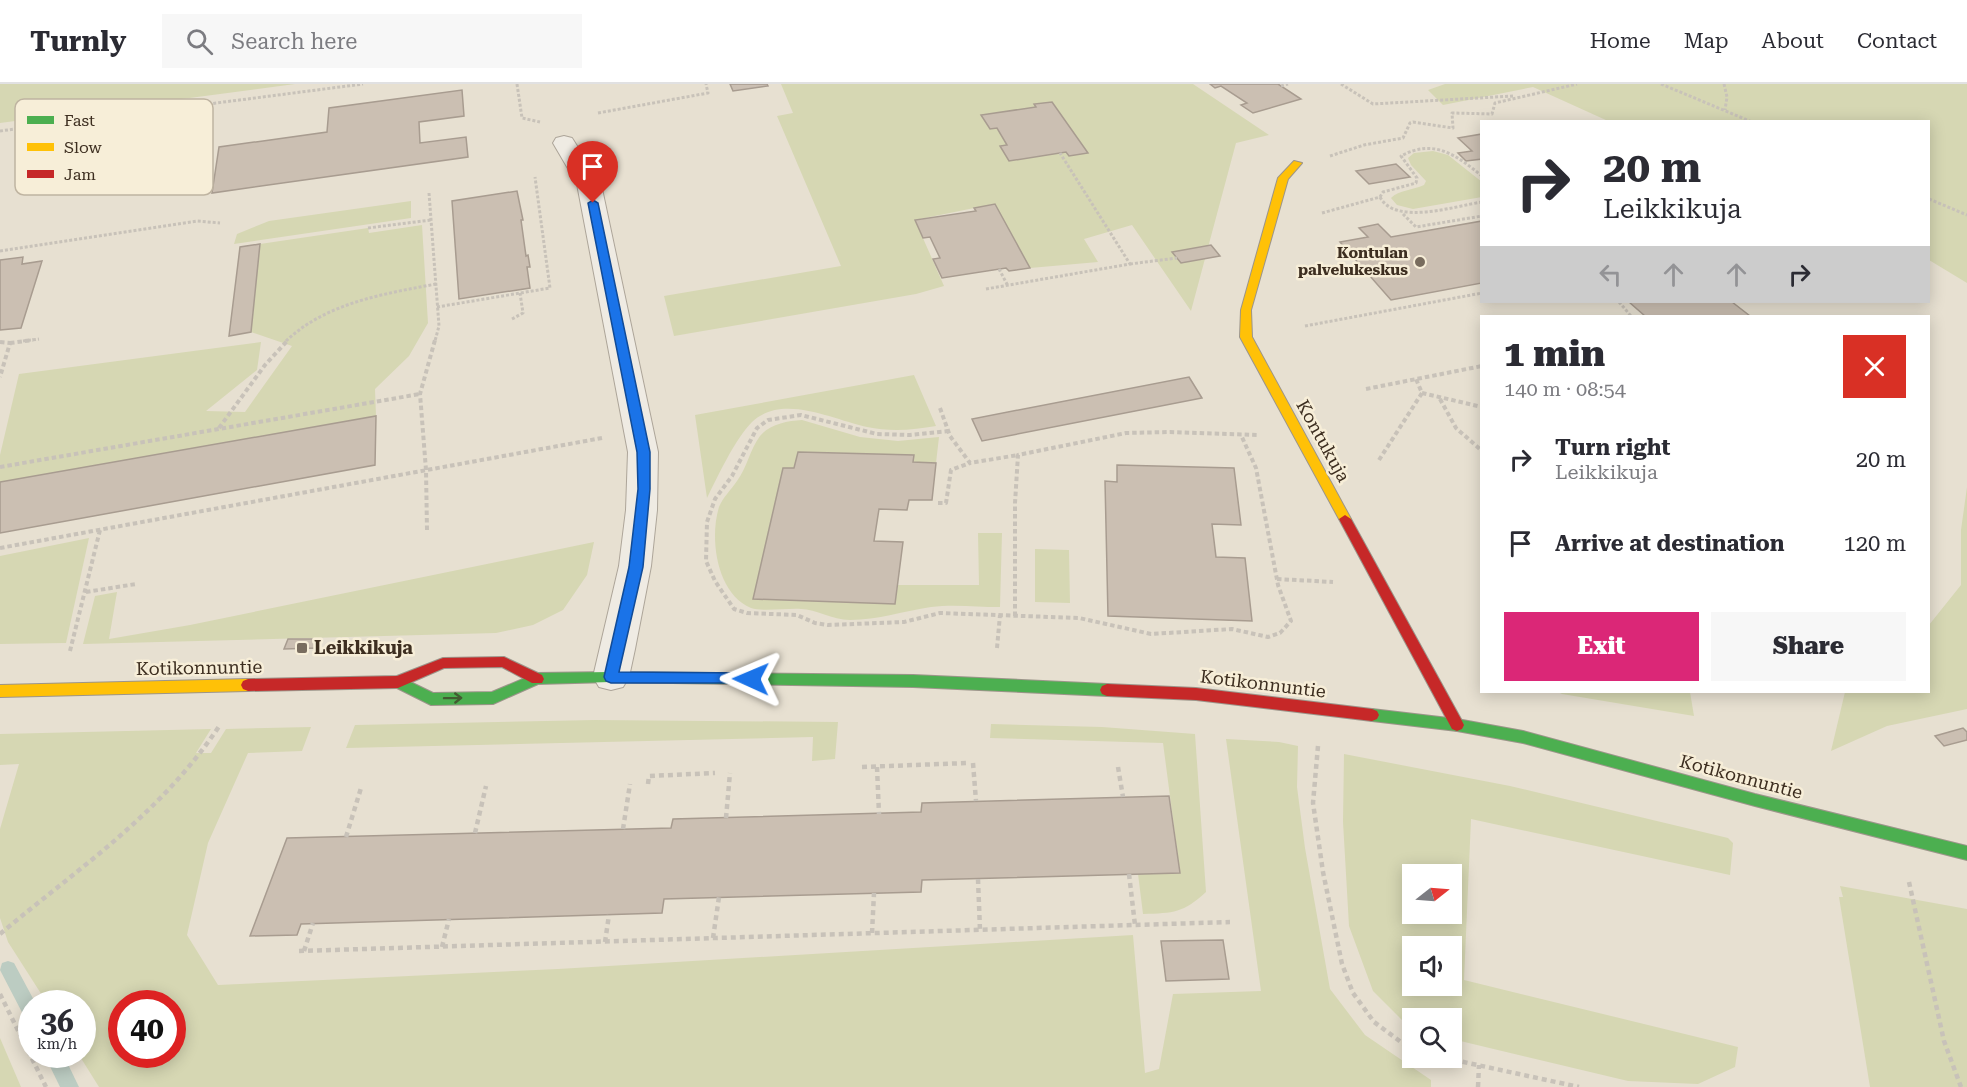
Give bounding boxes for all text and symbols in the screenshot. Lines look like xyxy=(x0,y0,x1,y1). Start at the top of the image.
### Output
search box xyxy=(162,14,582,68)
text: Turnly xyxy=(30,25,126,58)
icon: search xyxy=(183,25,216,58)
text: Search here xyxy=(231,29,357,54)
text: Home xyxy=(1590,29,1651,53)
text: Map xyxy=(1684,29,1729,53)
text: About xyxy=(1762,29,1824,53)
text: Contact xyxy=(1857,29,1937,53)
legend xyxy=(15,99,213,195)
text: Fast xyxy=(64,111,95,130)
text: Slow xyxy=(64,138,102,157)
pin xyxy=(567,141,618,203)
text: 20 m xyxy=(1603,143,1701,192)
icon: right xyxy=(1504,144,1582,222)
icon: arrive xyxy=(576,150,609,183)
text: Jam xyxy=(64,165,96,184)
text: Leikkikuja xyxy=(1603,193,1742,225)
place label: Kontulan palvelukeskus xyxy=(1298,244,1408,279)
marker: Kontulan palvelukeskus xyxy=(1413,255,1427,269)
icon: left xyxy=(1594,258,1627,291)
icon: ahead xyxy=(1657,258,1690,291)
icon: ahead xyxy=(1720,258,1753,291)
icon: right xyxy=(1783,258,1816,291)
text: 1 min xyxy=(1504,333,1605,375)
button: close xyxy=(1843,335,1906,398)
text: 140 m · 08:54 xyxy=(1504,377,1626,401)
street label: Kontukuja xyxy=(1292,396,1355,486)
text: Turn right xyxy=(1555,435,1670,460)
icon: right xyxy=(1504,443,1537,476)
text: 20 m xyxy=(1856,447,1906,472)
text: Leikkikuja xyxy=(1555,460,1658,484)
icon: arrive xyxy=(1504,527,1537,560)
text: Arrive at destination xyxy=(1555,531,1784,556)
text: 120 m xyxy=(1843,531,1906,556)
button: Exit xyxy=(1504,612,1699,681)
button: Share xyxy=(1711,612,1906,681)
place label: Leikkikuja xyxy=(314,637,413,658)
marker: Leikkikuja xyxy=(295,641,309,655)
position arrow xyxy=(719,647,783,711)
street label: Kotikonnuntie xyxy=(136,656,262,679)
street label: Kotikonnuntie xyxy=(1199,665,1327,702)
one-way arrow xyxy=(442,692,462,704)
street label: Kotikonnuntie xyxy=(1677,750,1805,803)
north arrow xyxy=(1402,864,1462,924)
map controls xyxy=(1402,864,1462,1068)
button: sound xyxy=(1402,936,1462,996)
speed limit sign: 40 xyxy=(108,990,186,1068)
text: 36 xyxy=(40,1004,74,1039)
button: search xyxy=(1402,1008,1462,1068)
text: km/h xyxy=(37,1035,77,1053)

